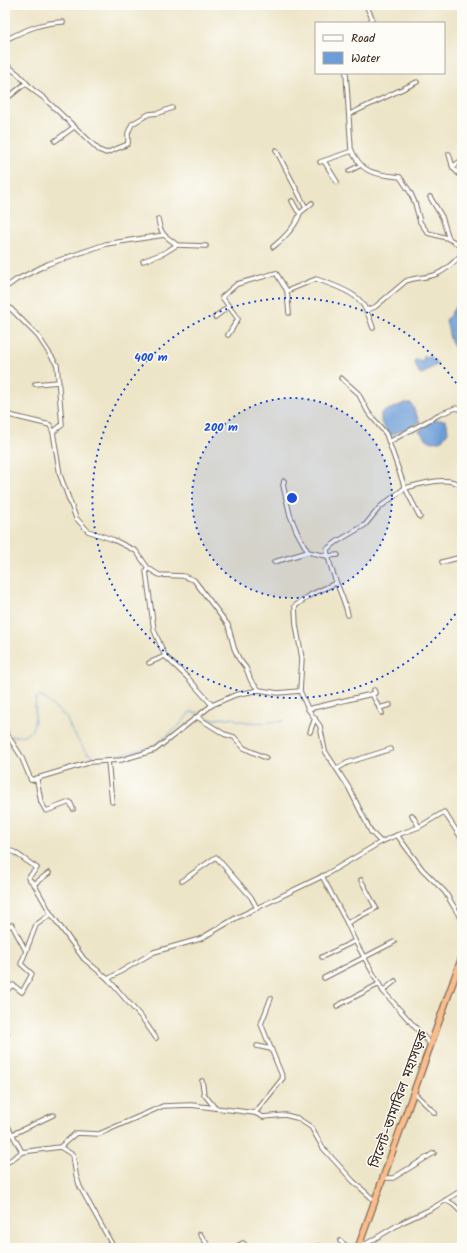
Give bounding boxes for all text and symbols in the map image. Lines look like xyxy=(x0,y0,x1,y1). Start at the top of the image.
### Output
legend xyxy=(315,22,445,74)
text: Road xyxy=(351,29,376,48)
text: Water xyxy=(351,49,381,68)
text: 400 m xyxy=(134,348,168,367)
text: 200 m xyxy=(204,418,238,437)
centre of rings xyxy=(285,491,299,505)
street label: সিলেট-তামাবিল মহাসড়ক xyxy=(363,1026,434,1172)

